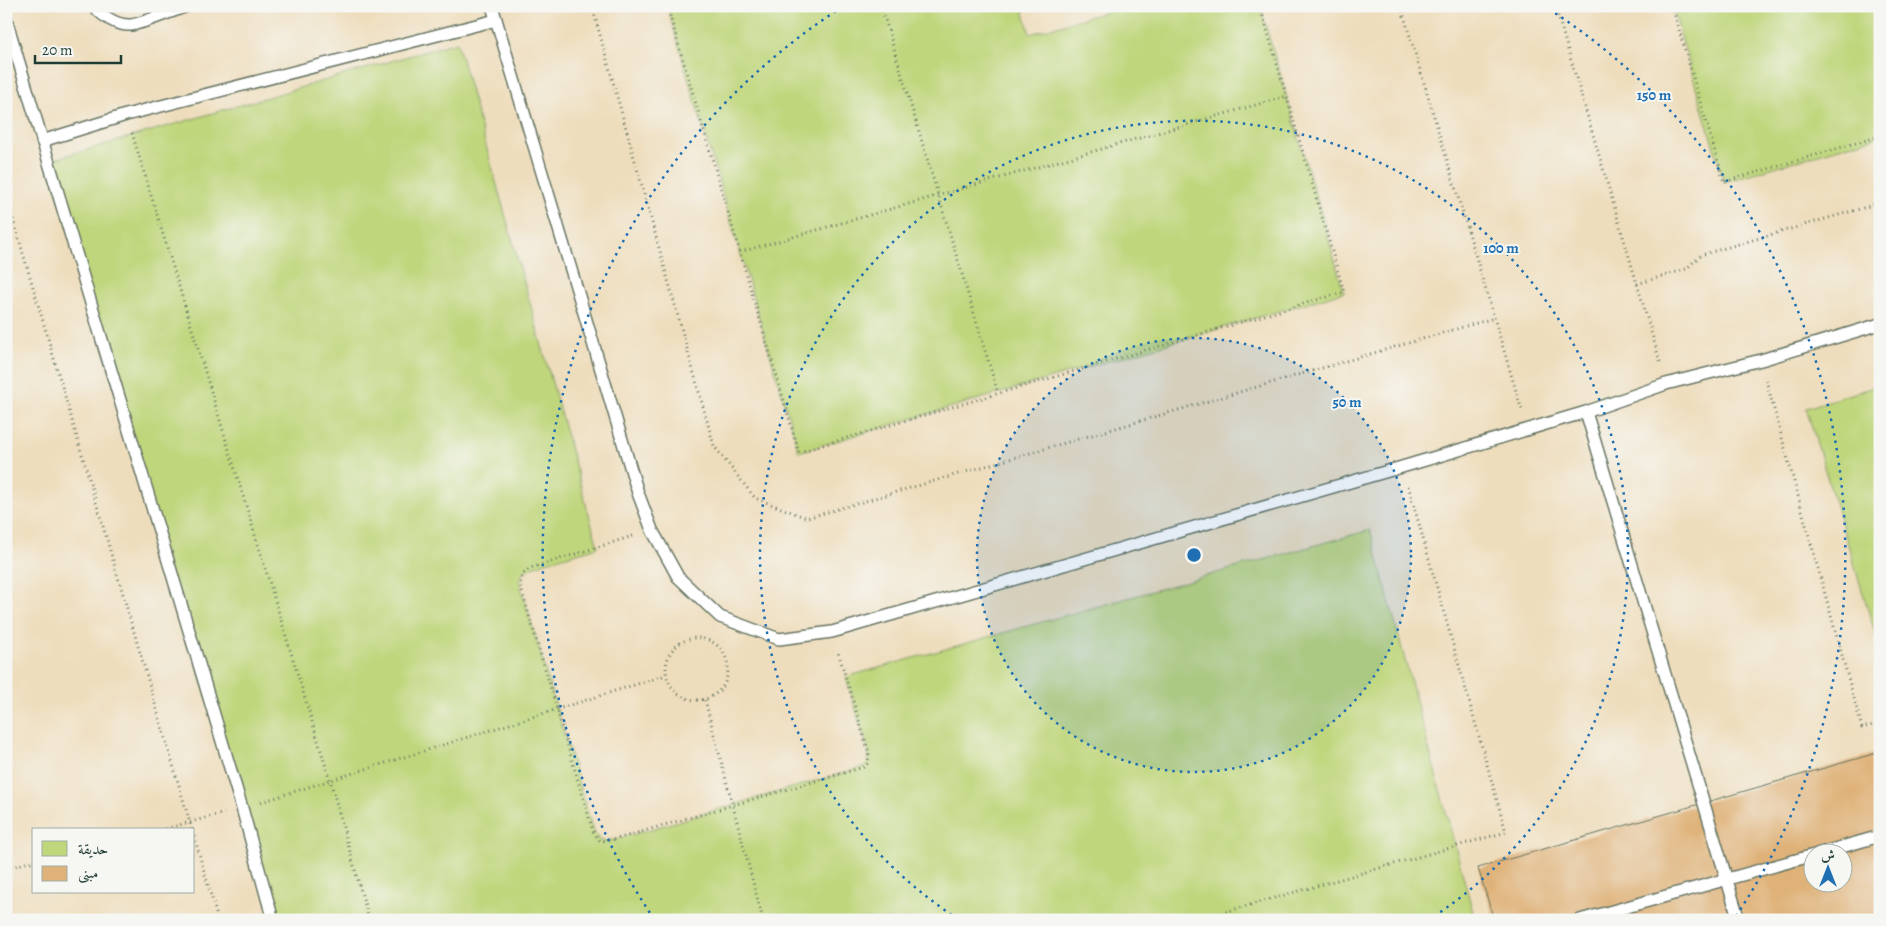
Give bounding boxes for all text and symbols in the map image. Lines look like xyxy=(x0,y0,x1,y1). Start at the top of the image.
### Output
scale bar xyxy=(35,32,121,64)
text: 20 m xyxy=(42,40,73,60)
text: 150 m xyxy=(1637,85,1672,105)
text: 100 m xyxy=(1483,238,1519,258)
text: 50 m xyxy=(1332,392,1362,412)
centre of rings xyxy=(1185,546,1203,564)
legend xyxy=(32,828,195,894)
text: حديقة xyxy=(78,839,108,859)
north arrow xyxy=(1804,844,1854,894)
text: ش xyxy=(1821,846,1835,865)
text: مبنى xyxy=(78,863,98,884)

